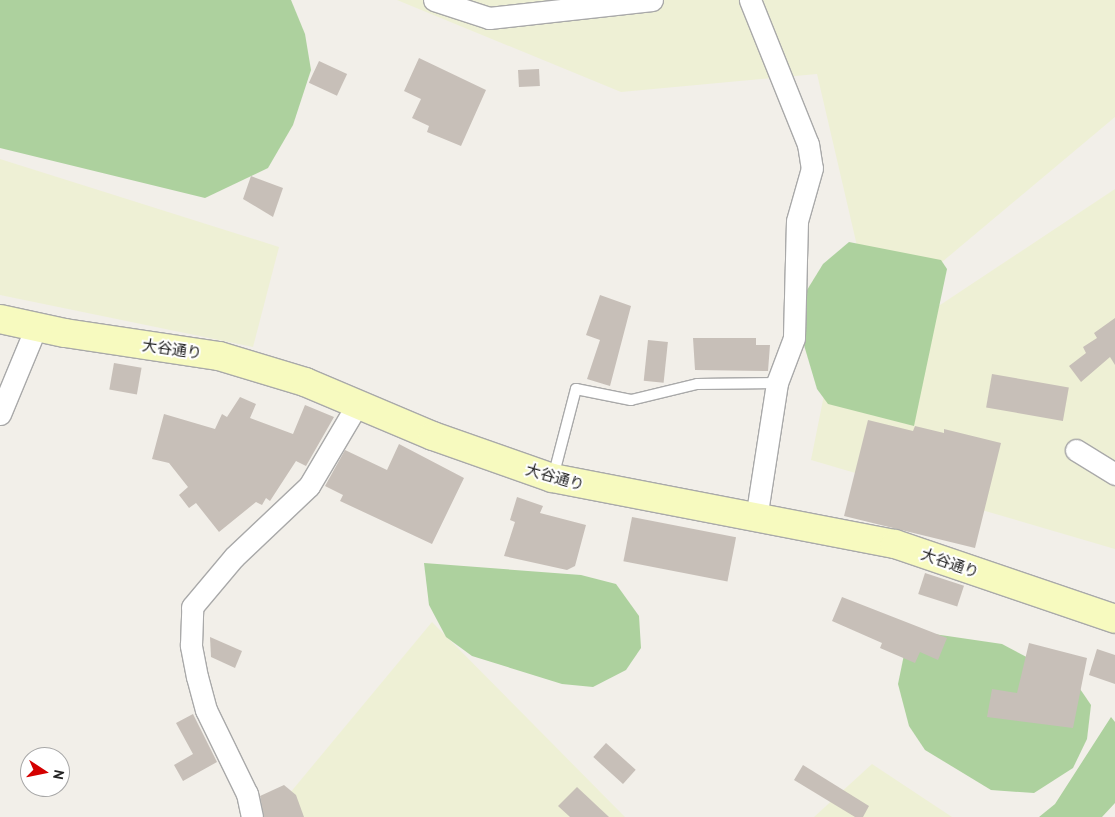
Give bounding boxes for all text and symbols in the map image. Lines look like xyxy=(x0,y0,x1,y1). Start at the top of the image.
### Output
street label: 大谷通り xyxy=(141,336,203,362)
street label: 大谷通り xyxy=(524,460,586,494)
street label: 大谷通り xyxy=(919,545,981,581)
north arrow xyxy=(20,747,70,797)
text: N xyxy=(49,768,68,781)

